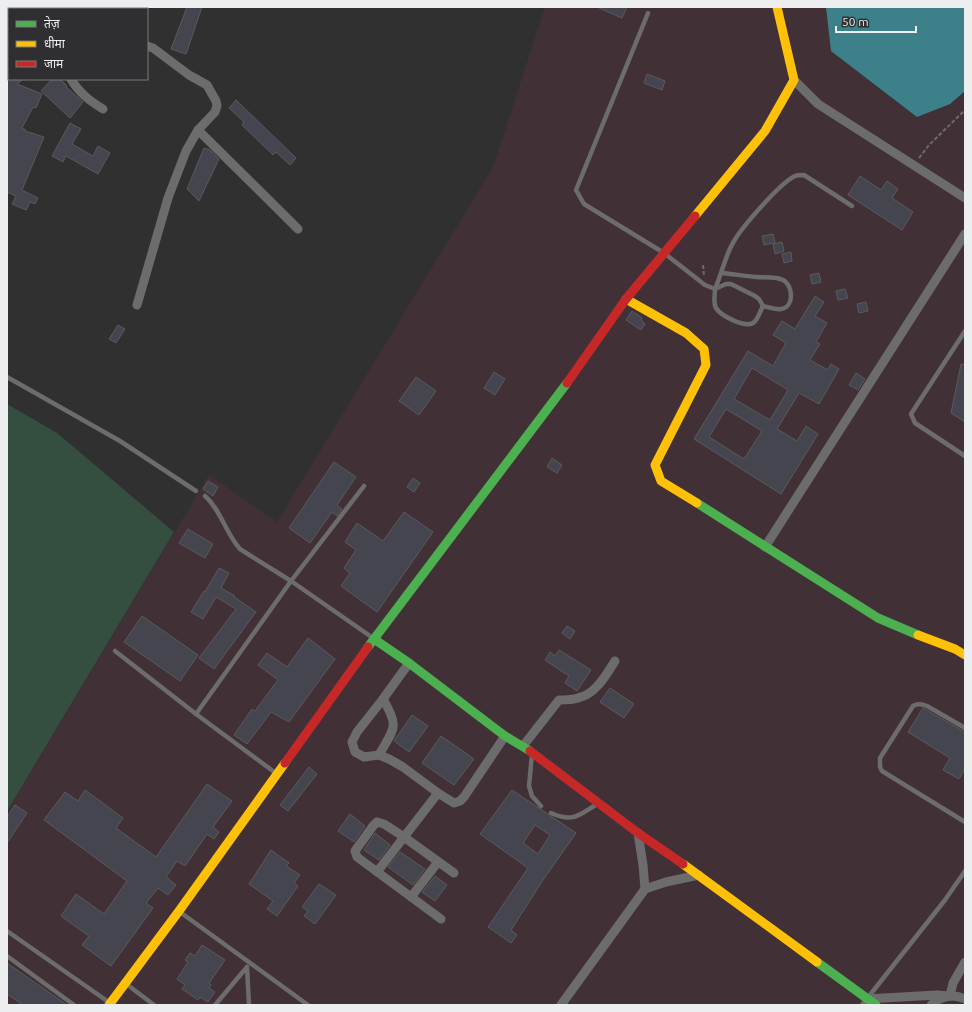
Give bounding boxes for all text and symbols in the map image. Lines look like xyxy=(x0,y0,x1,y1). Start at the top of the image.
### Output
legend xyxy=(8,8,148,80)
scale bar xyxy=(836,8,916,34)
text: 50 m xyxy=(842,15,869,28)
text: तेज़ xyxy=(44,16,61,30)
text: धीमा xyxy=(44,36,66,50)
text: जाम xyxy=(44,57,64,70)

